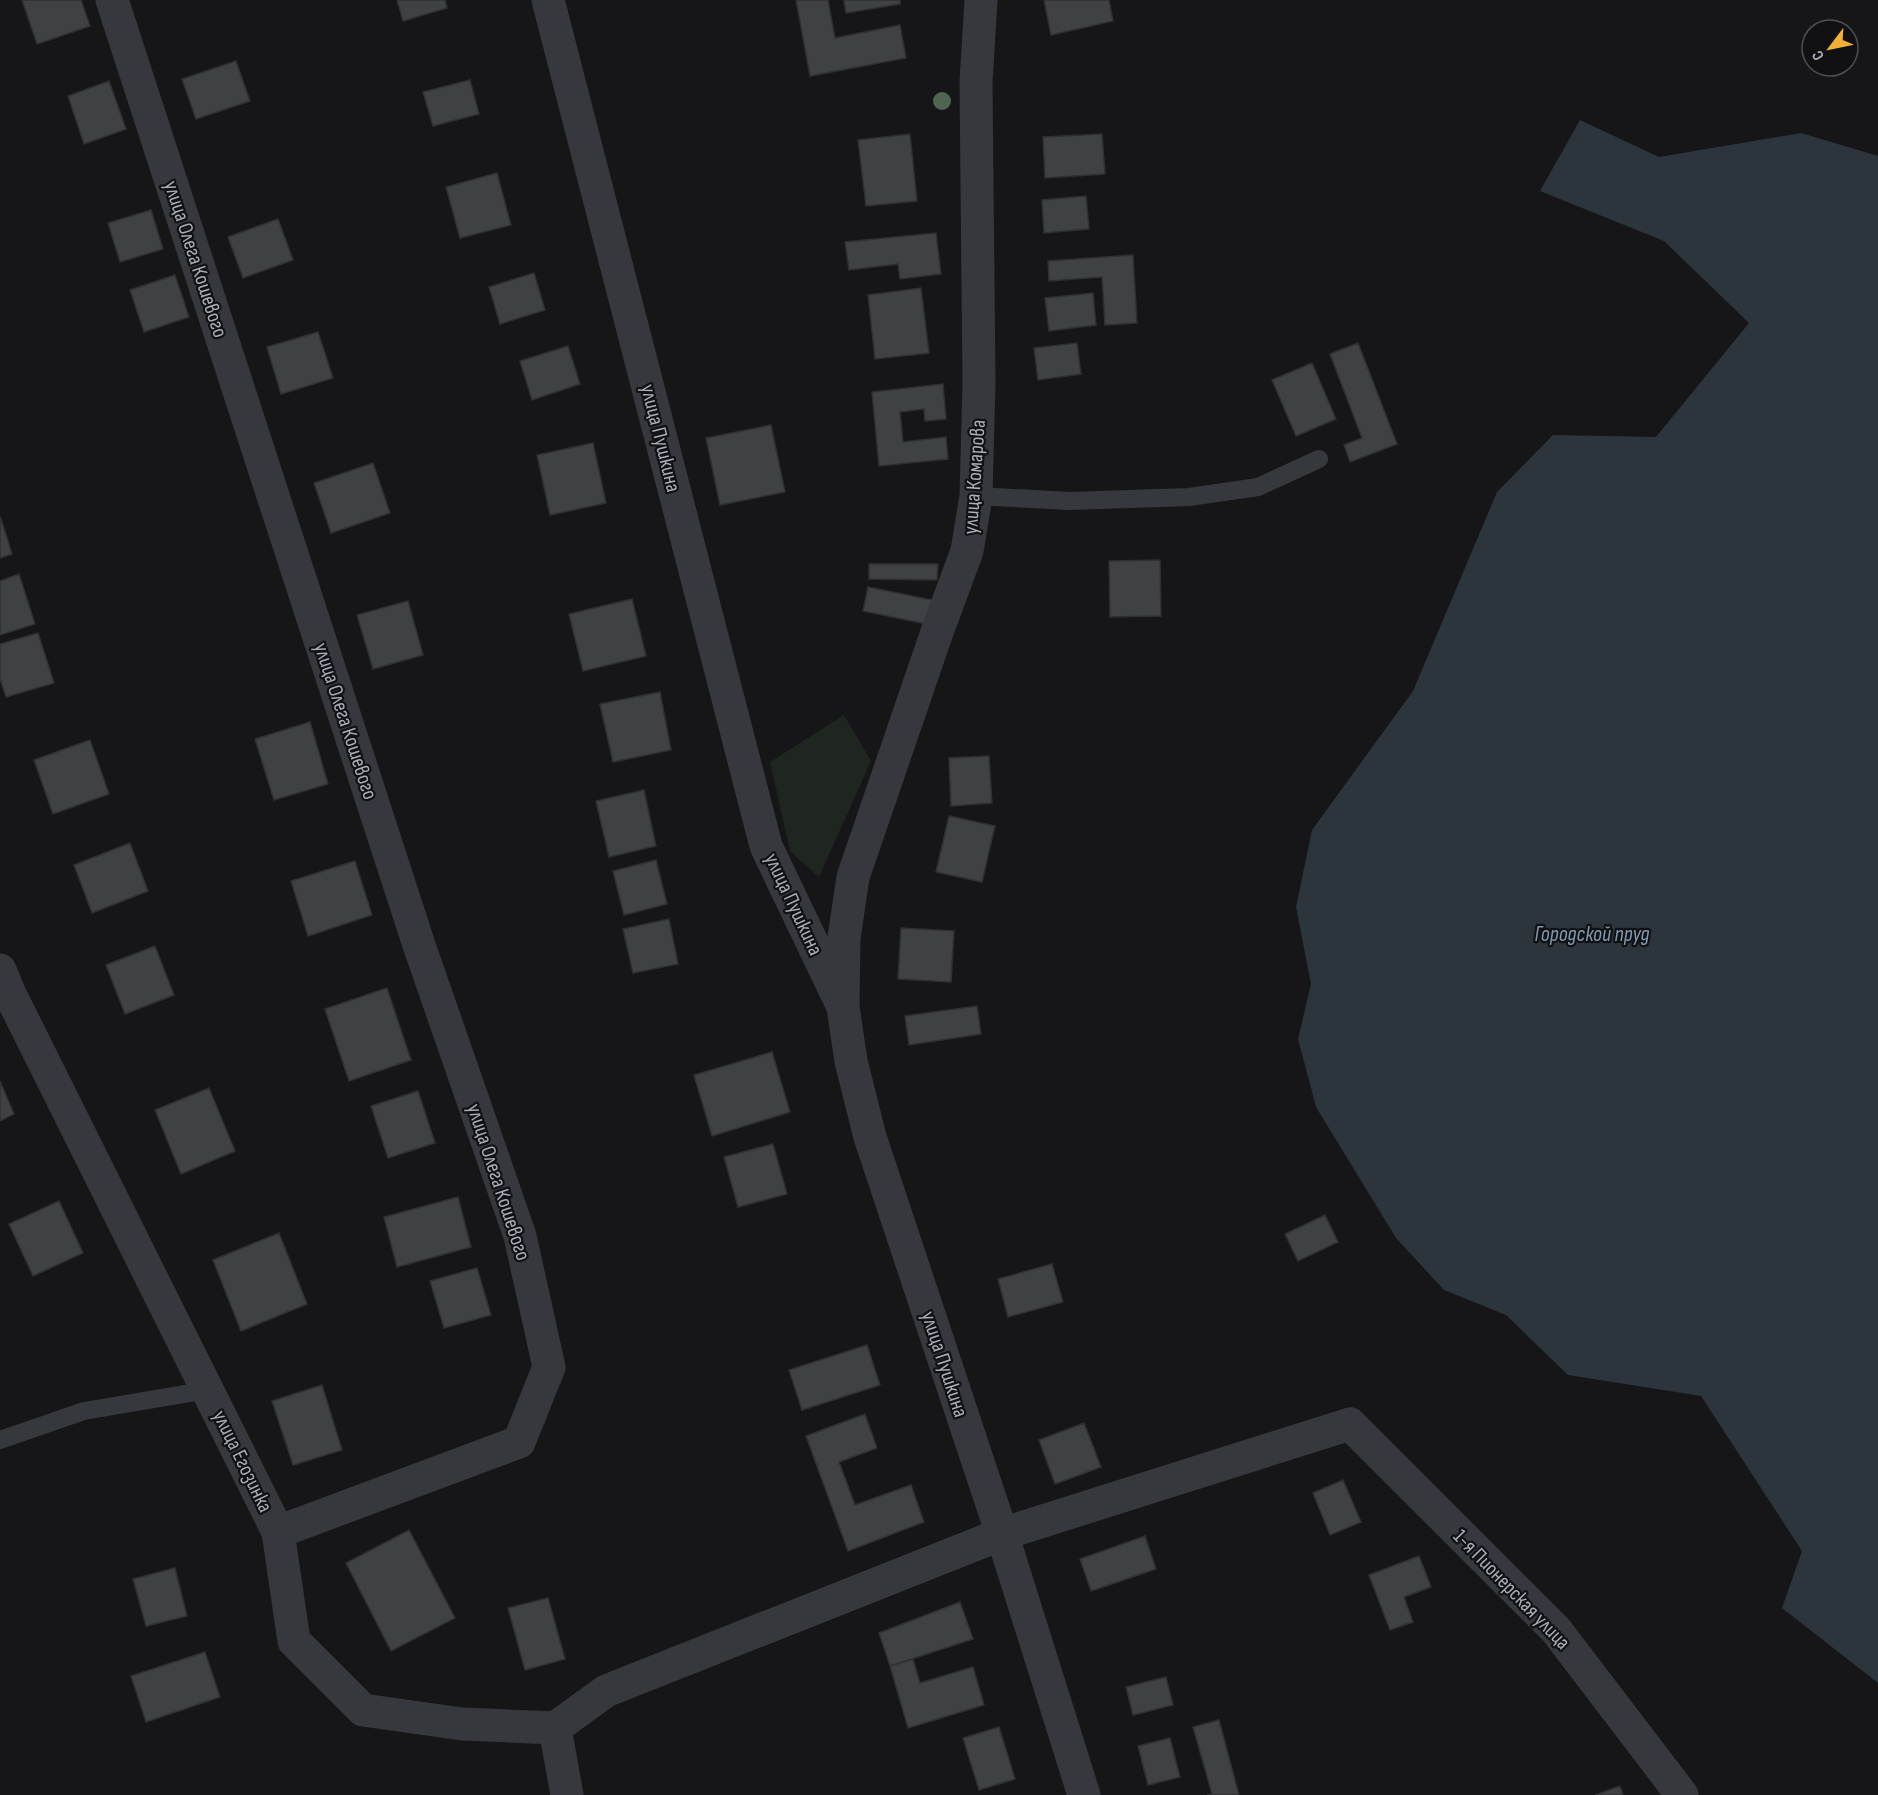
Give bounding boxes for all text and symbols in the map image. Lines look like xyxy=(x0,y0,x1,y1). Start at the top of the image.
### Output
north arrow xyxy=(1800,18,1860,78)
text: С xyxy=(1808,47,1829,64)
street label: улица Олега Кошевого xyxy=(158,178,233,341)
street label: улица Пушкина xyxy=(635,382,686,494)
street label: улица Комарова xyxy=(958,419,991,535)
street label: улица Олега Кошевого xyxy=(308,640,383,803)
street label: улица Пушкина xyxy=(759,849,828,959)
water label: Городской пруд xyxy=(1534,921,1650,948)
street label: улица Олега Кошевого xyxy=(461,1101,536,1264)
street label: улица Пушкина xyxy=(916,1308,973,1420)
street label: улица Егозинка xyxy=(207,1406,278,1516)
street label: 1-я Пионерская улица xyxy=(1448,1524,1575,1655)

